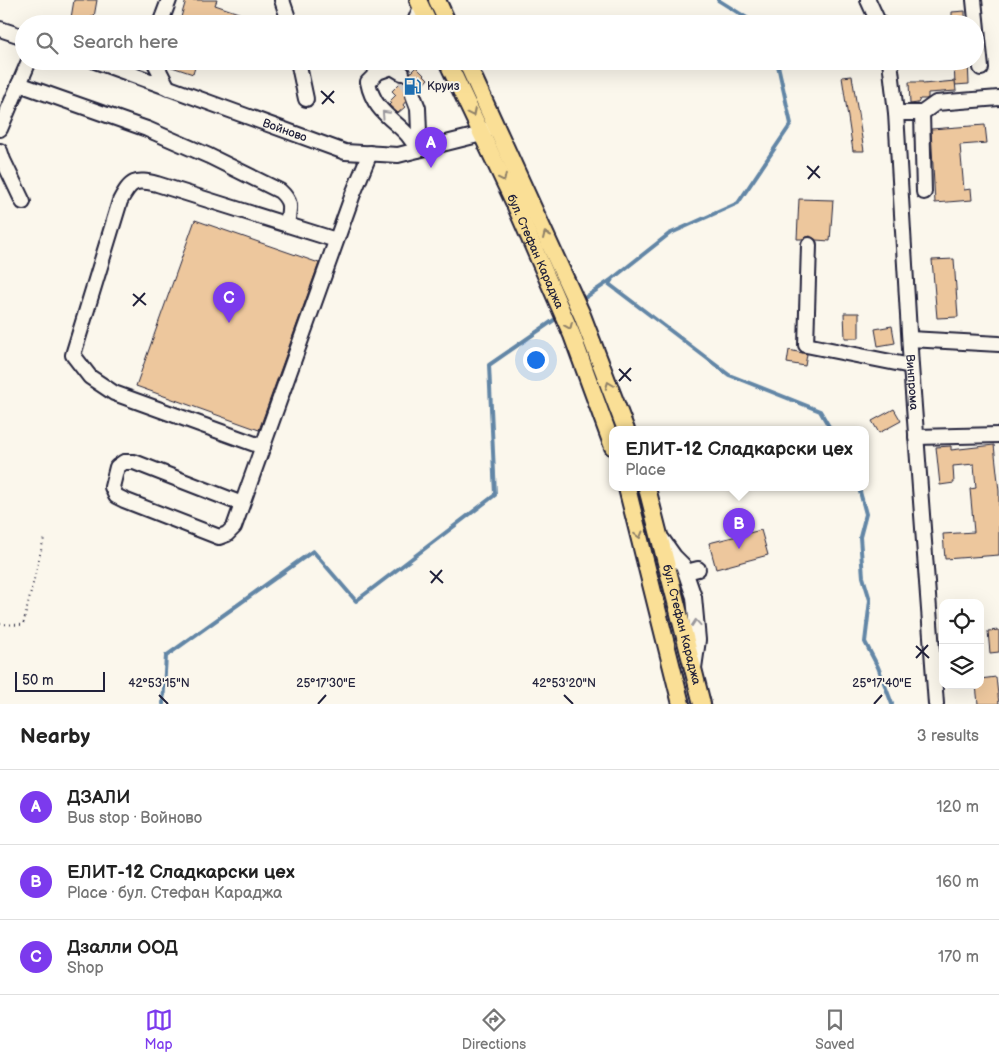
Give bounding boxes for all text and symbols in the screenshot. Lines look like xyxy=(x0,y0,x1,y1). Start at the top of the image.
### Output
search box xyxy=(15,15,984,70)
icon: search xyxy=(33,29,61,57)
text: Search here xyxy=(73,31,178,54)
fuel station icon: Круиз xyxy=(403,76,423,96)
place label: Круиз xyxy=(427,79,460,94)
one-way arrow xyxy=(466,108,476,117)
one-way arrow xyxy=(382,111,391,120)
street label: Войново xyxy=(260,116,309,146)
pin: A xyxy=(415,127,447,168)
one-way arrow xyxy=(497,173,507,182)
street label: бул. Стефан Караджа xyxy=(503,192,567,311)
one-way arrow xyxy=(542,231,553,240)
pin: C xyxy=(213,282,245,323)
one-way arrow xyxy=(562,321,573,330)
your location xyxy=(523,347,549,373)
street label: Винпрома xyxy=(902,354,921,411)
one-way arrow xyxy=(605,381,615,389)
popup xyxy=(609,426,869,491)
text: ЕЛИТ-12 Сладкарски цех xyxy=(625,438,853,461)
text: Place xyxy=(625,461,666,480)
pin: B xyxy=(723,508,755,549)
one-way arrow xyxy=(634,530,644,538)
street label: бул. Стефан Караджа xyxy=(659,563,704,686)
map controls xyxy=(939,599,984,689)
button: locate xyxy=(939,599,984,644)
one-way arrow xyxy=(691,618,702,626)
button: layers xyxy=(939,644,984,689)
scale bar xyxy=(15,669,105,692)
text: 50 m xyxy=(22,672,54,689)
text: 42°53'15"N xyxy=(128,676,190,691)
text: 25°17'30"E xyxy=(296,676,356,691)
text: 42°53'20"N xyxy=(532,676,596,691)
text: 25°17'40"E xyxy=(852,676,912,691)
text: Nearby xyxy=(20,724,90,749)
text: 3 results xyxy=(917,727,979,746)
text: ДЗАЛИ xyxy=(67,786,130,809)
text: A xyxy=(31,798,41,817)
text: 120 m xyxy=(936,798,979,817)
text: Bus stop · Войново xyxy=(67,809,202,828)
text: ЕЛИТ-12 Сладкарски цех xyxy=(67,861,295,884)
text: B xyxy=(30,873,42,892)
text: 160 m xyxy=(936,873,979,892)
text: Place · бул. Стефан Караджа xyxy=(67,884,282,903)
text: Дзалли ООД xyxy=(67,936,178,959)
text: C xyxy=(30,948,42,967)
text: 170 m xyxy=(938,948,979,967)
text: Shop xyxy=(67,959,104,978)
tab: Map xyxy=(145,1006,173,1053)
tab: Directions xyxy=(462,1006,526,1053)
tab: Saved xyxy=(815,1006,854,1053)

